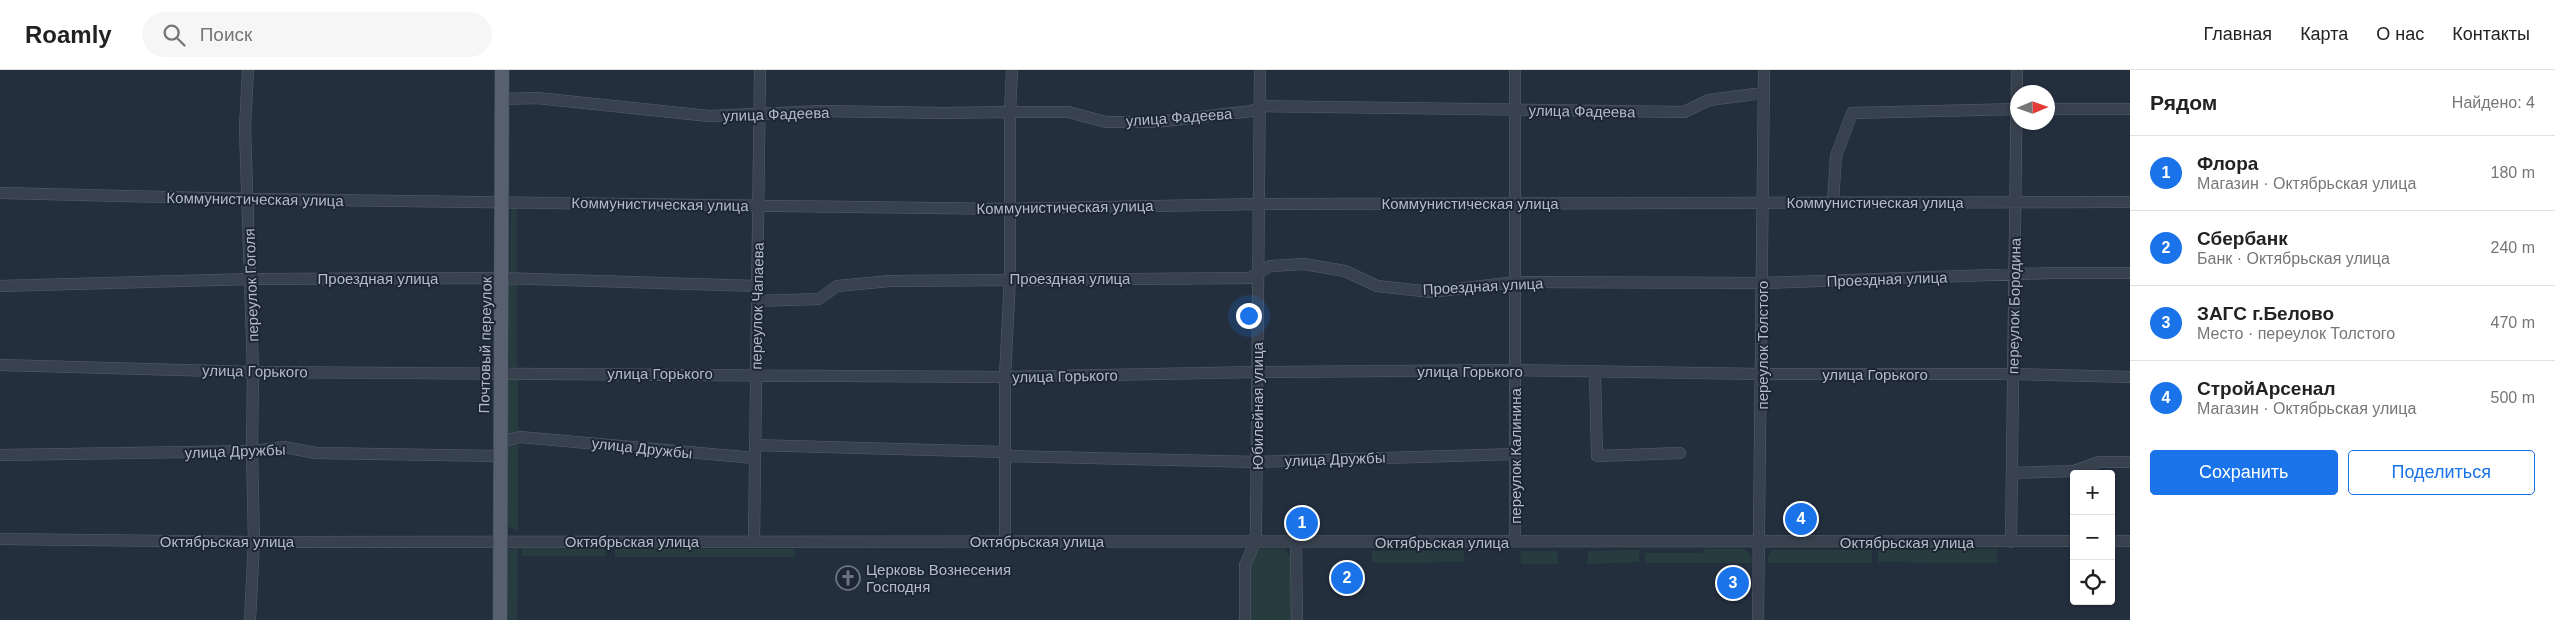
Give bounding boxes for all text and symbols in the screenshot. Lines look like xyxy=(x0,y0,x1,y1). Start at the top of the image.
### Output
search box xyxy=(142,12,492,57)
text: Roamly xyxy=(25,21,112,48)
icon: search xyxy=(160,21,188,49)
text: Поиск xyxy=(200,24,252,45)
text: Главная xyxy=(2204,24,2272,44)
text: Карта xyxy=(2300,24,2348,44)
text: О нас xyxy=(2376,24,2424,44)
text: Контакты xyxy=(2452,24,2530,44)
north arrow xyxy=(2010,85,2055,130)
text: Рядом xyxy=(2150,91,2217,114)
text: Найдено: 4 xyxy=(2452,94,2535,111)
street label: улица Фадеева xyxy=(1528,102,1636,120)
street label: улица Фадеева xyxy=(722,104,830,124)
street label: улица Фадеева xyxy=(1125,105,1233,129)
text: Флора xyxy=(2197,153,2258,174)
text: 1 xyxy=(2162,164,2170,181)
text: 180 m xyxy=(2491,164,2535,181)
text: Магазин · Октябрьская улица xyxy=(2197,175,2416,192)
street label: Коммунистическая улица xyxy=(166,189,344,209)
street label: Коммунистическая улица xyxy=(571,194,749,214)
street label: Коммунистическая улица xyxy=(1786,194,1964,211)
street label: Коммунистическая улица xyxy=(1381,195,1559,212)
street label: Коммунистическая улица xyxy=(976,197,1154,217)
street label: переулок Гоголя xyxy=(241,228,261,342)
text: Сбербанк xyxy=(2197,228,2288,249)
street label: переулок Бородина xyxy=(2004,237,2024,374)
text: 2 xyxy=(2162,239,2170,256)
text: 240 m xyxy=(2491,239,2535,256)
street label: переулок Чапаева xyxy=(747,241,767,370)
text: Банк · Октябрьская улица xyxy=(2197,250,2390,267)
street label: Проездная улица xyxy=(1826,268,1948,290)
street label: Проездная улица xyxy=(318,270,439,287)
street label: Проездная улица xyxy=(1010,270,1131,287)
street label: Проездная улица xyxy=(1422,274,1544,298)
street label: Почтовый переулок xyxy=(475,276,495,414)
street label: переулок Толстого xyxy=(1754,281,1771,409)
your location xyxy=(1236,303,1262,329)
text: ЗАГС г.Белово xyxy=(2197,303,2334,324)
text: 3 xyxy=(2162,314,2170,331)
text: 470 m xyxy=(2491,314,2535,331)
text: Место · переулок Толстого xyxy=(2197,325,2395,342)
street label: Юбилейная улица xyxy=(1249,341,1266,470)
street label: улица Горького xyxy=(202,362,308,380)
street label: улица Горького xyxy=(1417,363,1523,380)
street label: улица Горького xyxy=(607,365,713,382)
street label: улица Горького xyxy=(1822,366,1928,383)
street label: улица Горького xyxy=(1012,367,1118,385)
text: СтройАрсенал xyxy=(2197,378,2336,399)
street label: переулок Калинина xyxy=(1507,388,1524,524)
text: 4 xyxy=(2162,389,2170,406)
text: 500 m xyxy=(2491,389,2535,406)
text: Магазин · Октябрьская улица xyxy=(2197,400,2416,417)
street label: улица Дружбы xyxy=(591,434,693,462)
street label: улица Дружбы xyxy=(184,441,286,461)
street label: улица Дружбы xyxy=(1284,449,1386,469)
button: Сохранить xyxy=(2150,450,2338,495)
button: Поделиться xyxy=(2348,450,2535,495)
map controls xyxy=(2070,470,2115,605)
button: + xyxy=(2070,470,2115,515)
pin: 4 xyxy=(1785,500,1817,538)
pin: 1 xyxy=(1286,504,1318,542)
button: − xyxy=(2070,515,2115,560)
street label: Октябрьская улица xyxy=(160,533,295,550)
street label: Октябрьская улица xyxy=(565,533,700,550)
street label: Октябрьская улица xyxy=(970,533,1105,550)
street label: Октябрьская улица xyxy=(1375,534,1510,551)
street label: Октябрьская улица xyxy=(1840,534,1975,551)
pin: 2 xyxy=(1331,559,1363,597)
button: locate xyxy=(2070,560,2115,605)
place label: Церковь Вознесения Господня xyxy=(866,561,1011,595)
pin: 3 xyxy=(1717,564,1749,602)
church icon: Церковь Вознесения Господня xyxy=(835,565,861,591)

